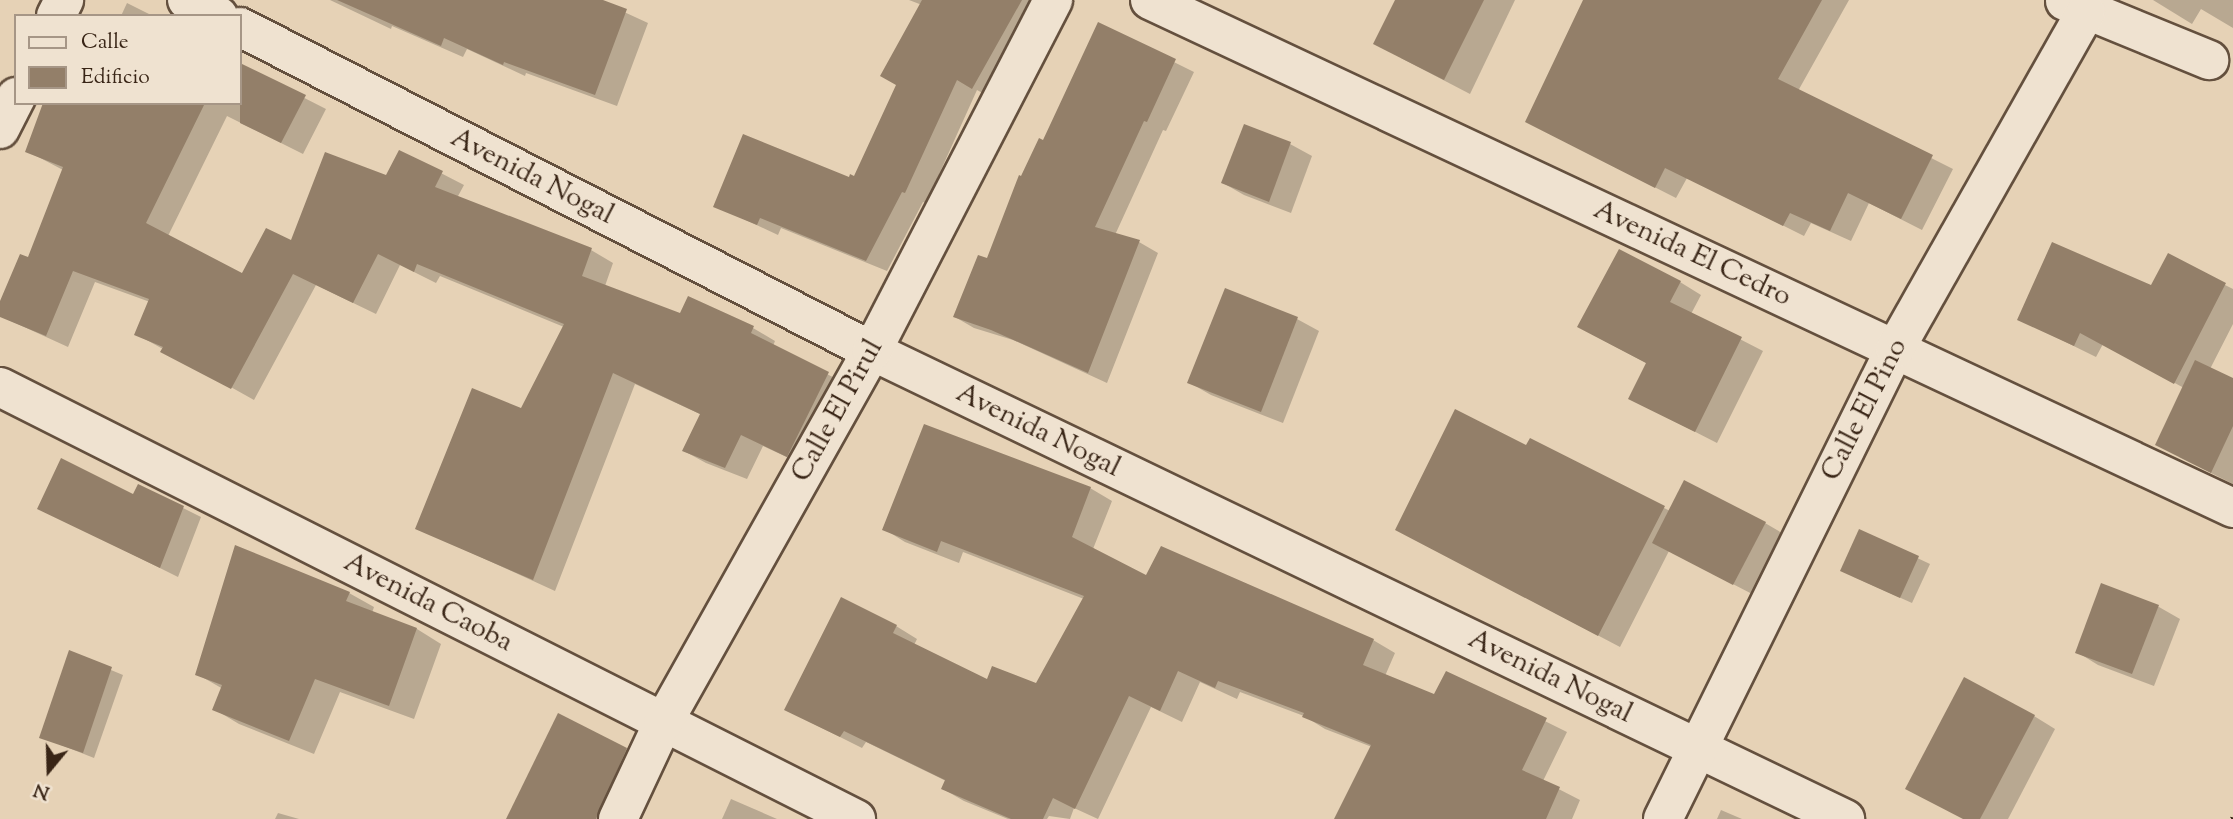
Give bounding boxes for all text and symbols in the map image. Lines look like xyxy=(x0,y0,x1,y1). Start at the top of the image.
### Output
legend xyxy=(14,14,242,105)
text: Calle xyxy=(81,28,129,58)
text: Edificio xyxy=(81,63,150,93)
street label: Avenida Nogal xyxy=(445,121,619,233)
street label: Avenida El Cedro xyxy=(1588,194,1796,314)
street label: Calle El Pino xyxy=(1815,333,1915,487)
street label: Calle El Pirul xyxy=(785,334,891,488)
street label: Avenida Nogal xyxy=(950,377,1126,485)
street label: Avenida Caoba xyxy=(338,546,518,660)
street label: Avenida Nogal xyxy=(1462,623,1638,731)
north arrow xyxy=(14,735,84,805)
text: N xyxy=(30,775,54,806)

